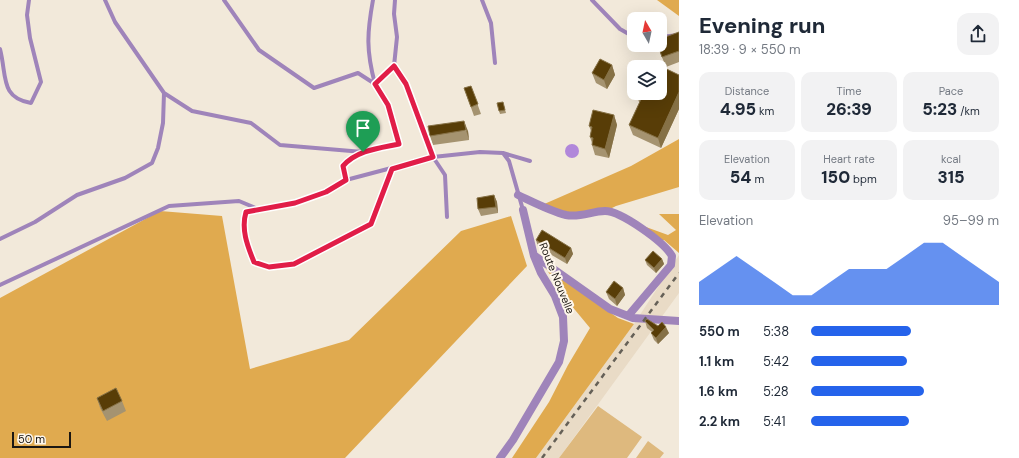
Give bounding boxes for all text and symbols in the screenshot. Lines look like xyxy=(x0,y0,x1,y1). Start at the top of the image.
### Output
text: Evening run xyxy=(699,11,825,40)
north arrow xyxy=(627,12,667,52)
map controls xyxy=(627,12,667,100)
button: share xyxy=(957,13,999,55)
text: 18:39 · 9 × 550 m xyxy=(699,41,801,58)
button: layers xyxy=(627,60,667,100)
text: Distance xyxy=(725,84,769,98)
text: Time xyxy=(837,84,861,98)
text: Pace xyxy=(939,84,963,98)
text: 4.95 xyxy=(720,98,756,120)
text: 26:39 xyxy=(826,98,872,120)
text: 5:23 xyxy=(922,98,957,120)
text: km xyxy=(756,104,774,118)
text: /km xyxy=(957,104,980,118)
pin xyxy=(346,111,380,152)
icon: arrive xyxy=(352,117,374,139)
text: Elevation xyxy=(724,152,770,166)
text: Heart rate xyxy=(823,152,875,166)
text: kcal xyxy=(941,152,961,166)
text: 54 xyxy=(730,166,752,188)
text: 150 xyxy=(821,166,850,188)
text: 315 xyxy=(937,166,965,188)
text: m xyxy=(752,172,764,186)
text: bpm xyxy=(850,172,877,186)
text: Elevation xyxy=(699,212,753,229)
text: 95–99 m xyxy=(943,212,999,229)
street label: Route Nouvelle xyxy=(536,240,578,316)
text: 550 m xyxy=(699,323,740,340)
text: 5:38 xyxy=(763,323,789,340)
text: 1.1 km xyxy=(699,353,734,370)
text: 5:42 xyxy=(763,353,789,370)
text: 1.6 km xyxy=(699,383,738,400)
text: 5:28 xyxy=(763,383,789,400)
text: 2.2 km xyxy=(699,413,740,430)
text: 5:41 xyxy=(763,413,786,430)
scale bar xyxy=(12,430,71,449)
text: 50 m xyxy=(18,432,45,446)

